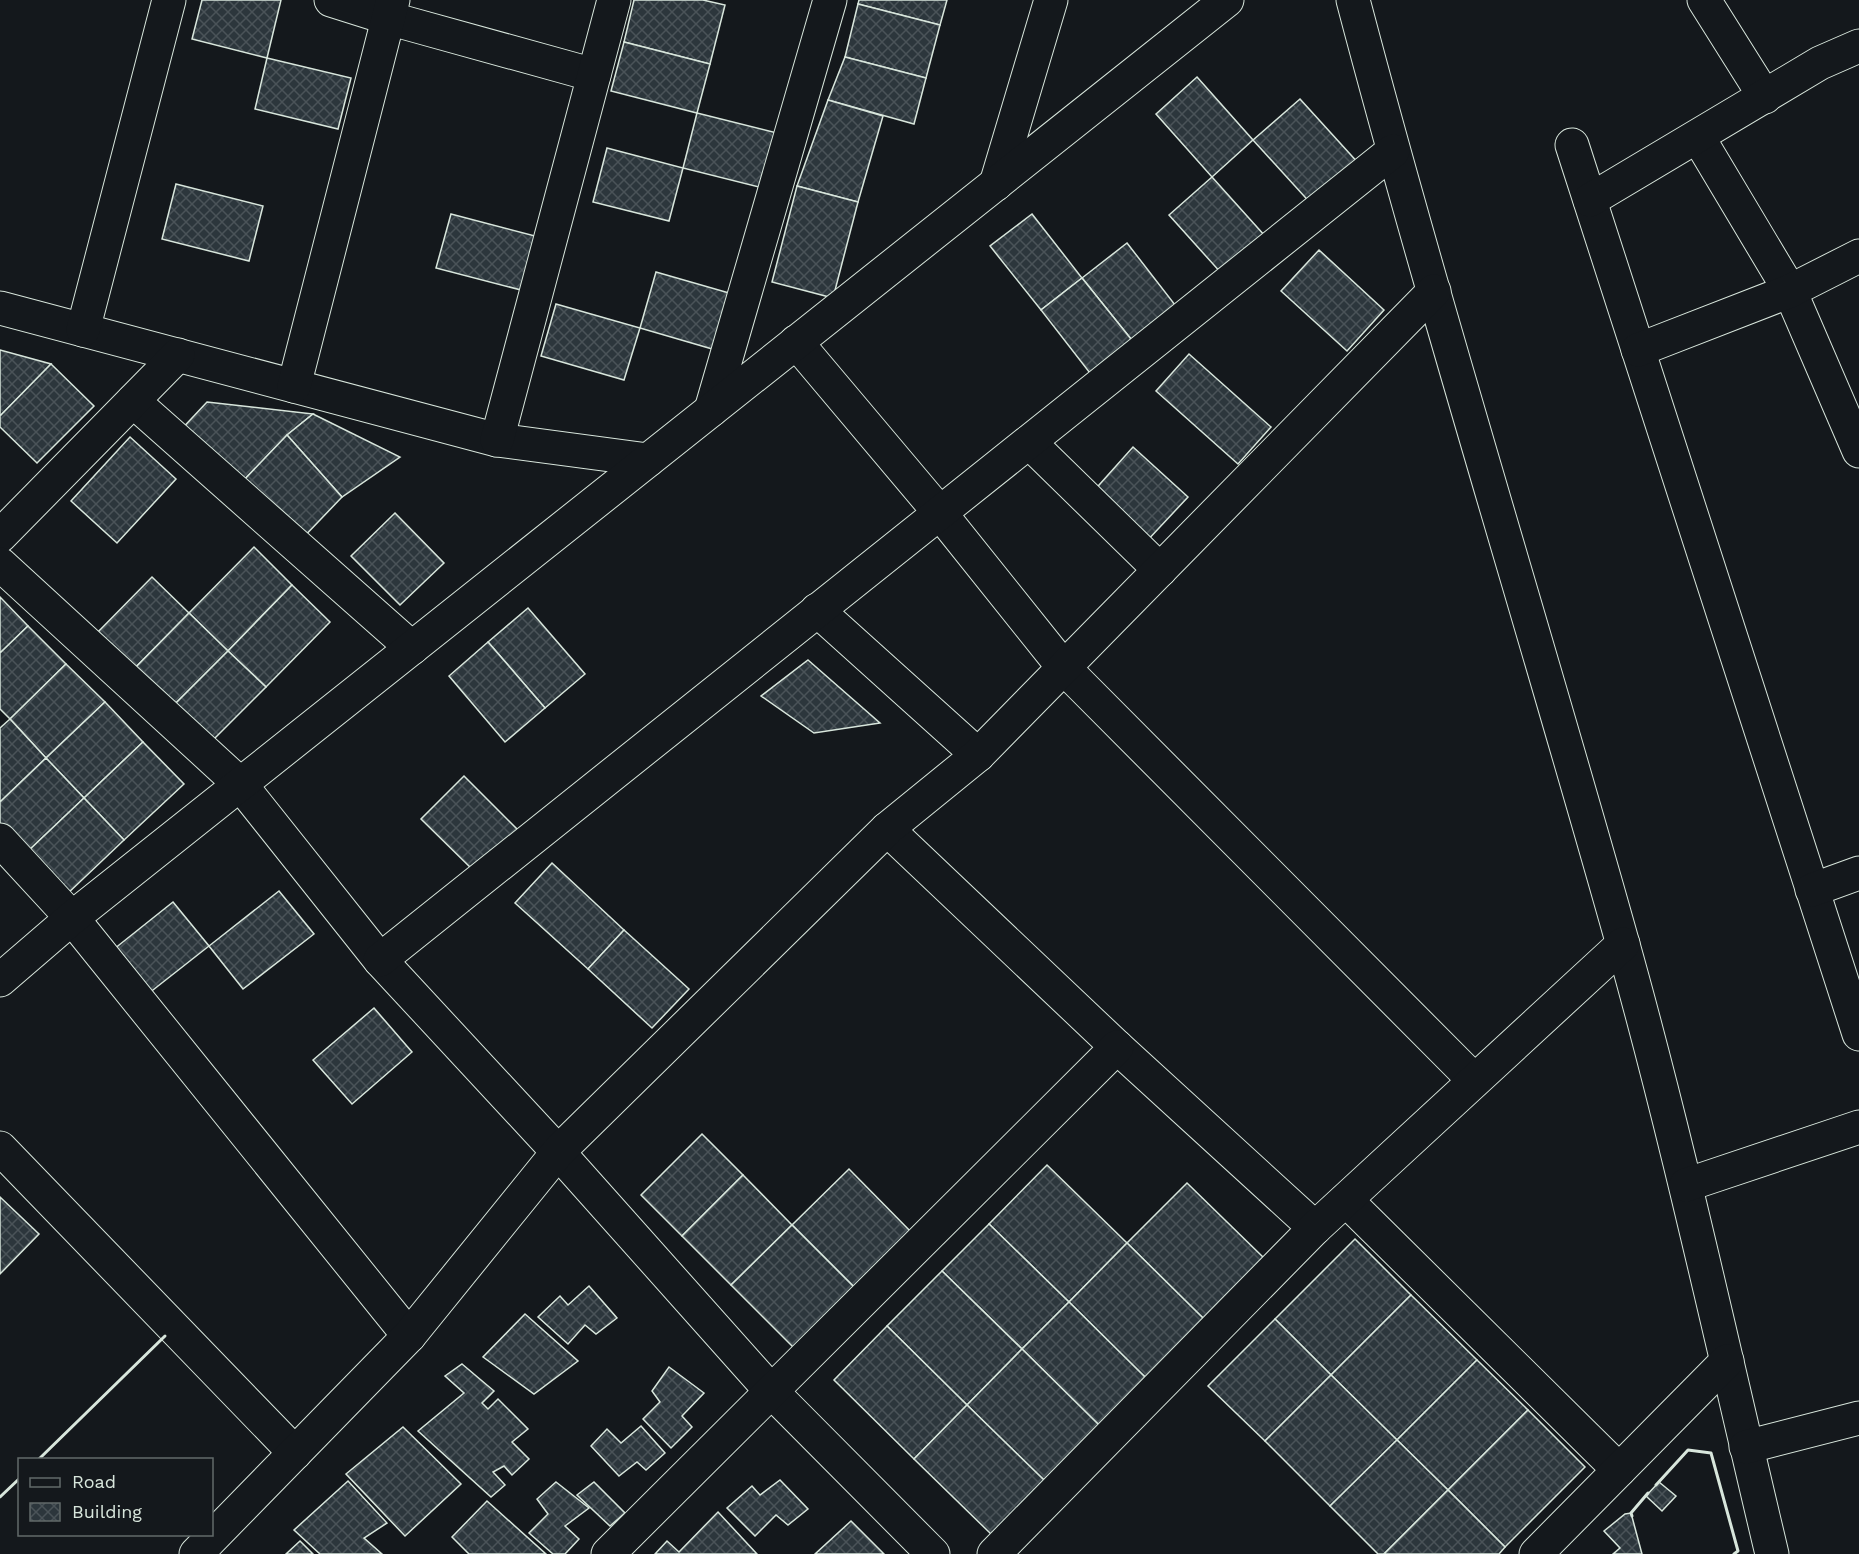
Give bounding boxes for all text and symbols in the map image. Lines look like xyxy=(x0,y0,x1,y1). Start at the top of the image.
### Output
legend xyxy=(18,1458,213,1536)
text: Road xyxy=(72,1471,116,1492)
text: Building xyxy=(72,1501,142,1522)

